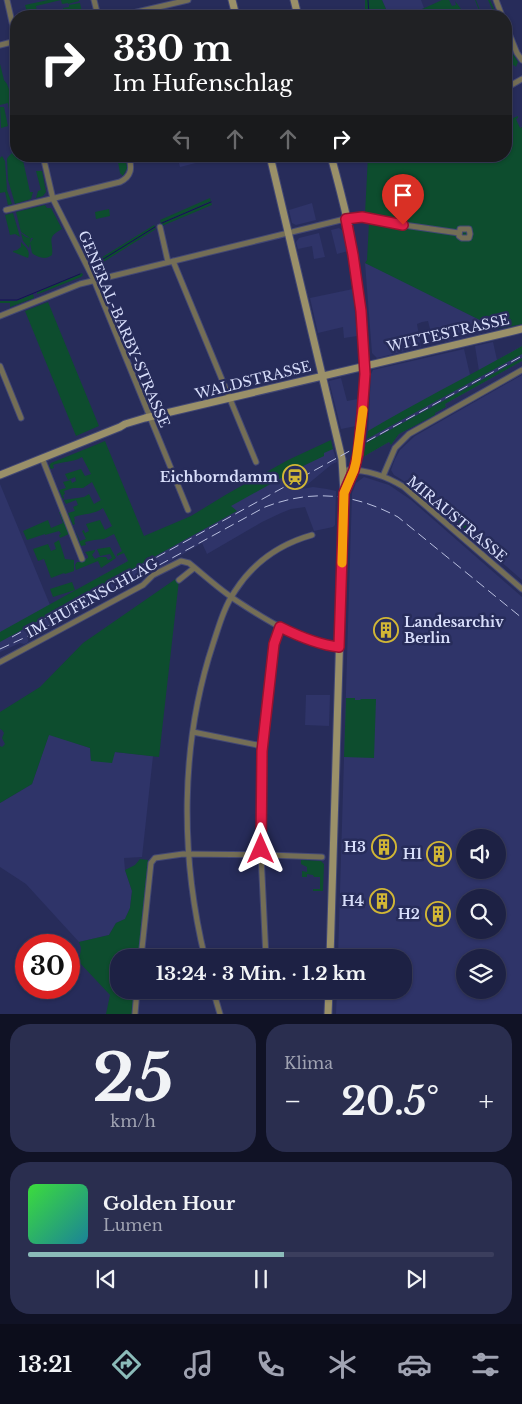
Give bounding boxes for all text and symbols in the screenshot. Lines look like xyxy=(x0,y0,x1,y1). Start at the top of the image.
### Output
text: 330 m xyxy=(113,27,232,70)
icon: right xyxy=(30,30,95,95)
text: Im Hufenschlag xyxy=(113,70,293,97)
icon: left xyxy=(168,125,196,153)
icon: ahead xyxy=(221,125,249,153)
icon: ahead xyxy=(274,125,302,153)
icon: right xyxy=(327,125,355,153)
pin xyxy=(382,174,424,225)
icon: arrive xyxy=(389,181,417,209)
street label: GENERAL-BARBY-STRASSE xyxy=(74,228,174,430)
street label: WITTESTRASSE xyxy=(384,310,511,356)
street label: WALDSTRASSE xyxy=(192,357,313,403)
station icon: Eichborndamm xyxy=(282,464,308,490)
place label: Eichborndamm xyxy=(160,468,279,486)
street label: MIRAUSTRASSE xyxy=(403,472,511,566)
street label: IM HUFENSCHLAG xyxy=(23,554,161,642)
place label: Landesarchiv Berlin xyxy=(404,613,504,647)
building icon: Landesarchiv Berlin xyxy=(373,617,399,643)
position arrow xyxy=(234,822,286,874)
map controls xyxy=(456,829,506,999)
button: sound xyxy=(456,829,506,879)
building icon: H3 xyxy=(371,834,397,860)
place label: H3 xyxy=(344,838,366,856)
building icon: H1 xyxy=(426,841,452,867)
place label: H1 xyxy=(403,845,422,863)
building icon: H4 xyxy=(369,888,395,914)
button: search xyxy=(456,889,506,939)
place label: H4 xyxy=(341,892,364,910)
building icon: H2 xyxy=(425,901,451,927)
place label: H2 xyxy=(398,905,420,923)
speed limit sign: 30 xyxy=(15,934,80,999)
button: layers xyxy=(456,949,506,999)
text: 13:24 · 3 Min. · 1.2 km xyxy=(156,962,366,985)
text: 25 xyxy=(93,1038,174,1119)
text: Klima xyxy=(284,1053,333,1073)
text: 20.5° xyxy=(341,1078,439,1125)
text: − xyxy=(284,1084,302,1119)
text: + xyxy=(479,1084,494,1119)
text: km/h xyxy=(110,1111,156,1131)
text: Golden Hour xyxy=(103,1192,235,1215)
text: Lumen xyxy=(103,1215,163,1235)
icon: previous xyxy=(92,1265,120,1293)
icon: pause xyxy=(247,1265,275,1293)
icon: next xyxy=(402,1265,430,1293)
icon: directions xyxy=(109,1347,144,1382)
icon: music xyxy=(181,1347,216,1382)
icon: phone xyxy=(253,1347,288,1382)
icon: climate xyxy=(325,1347,360,1382)
icon: car xyxy=(397,1347,432,1382)
icon: filters xyxy=(468,1347,503,1382)
text: 13:21 xyxy=(18,1351,72,1378)

